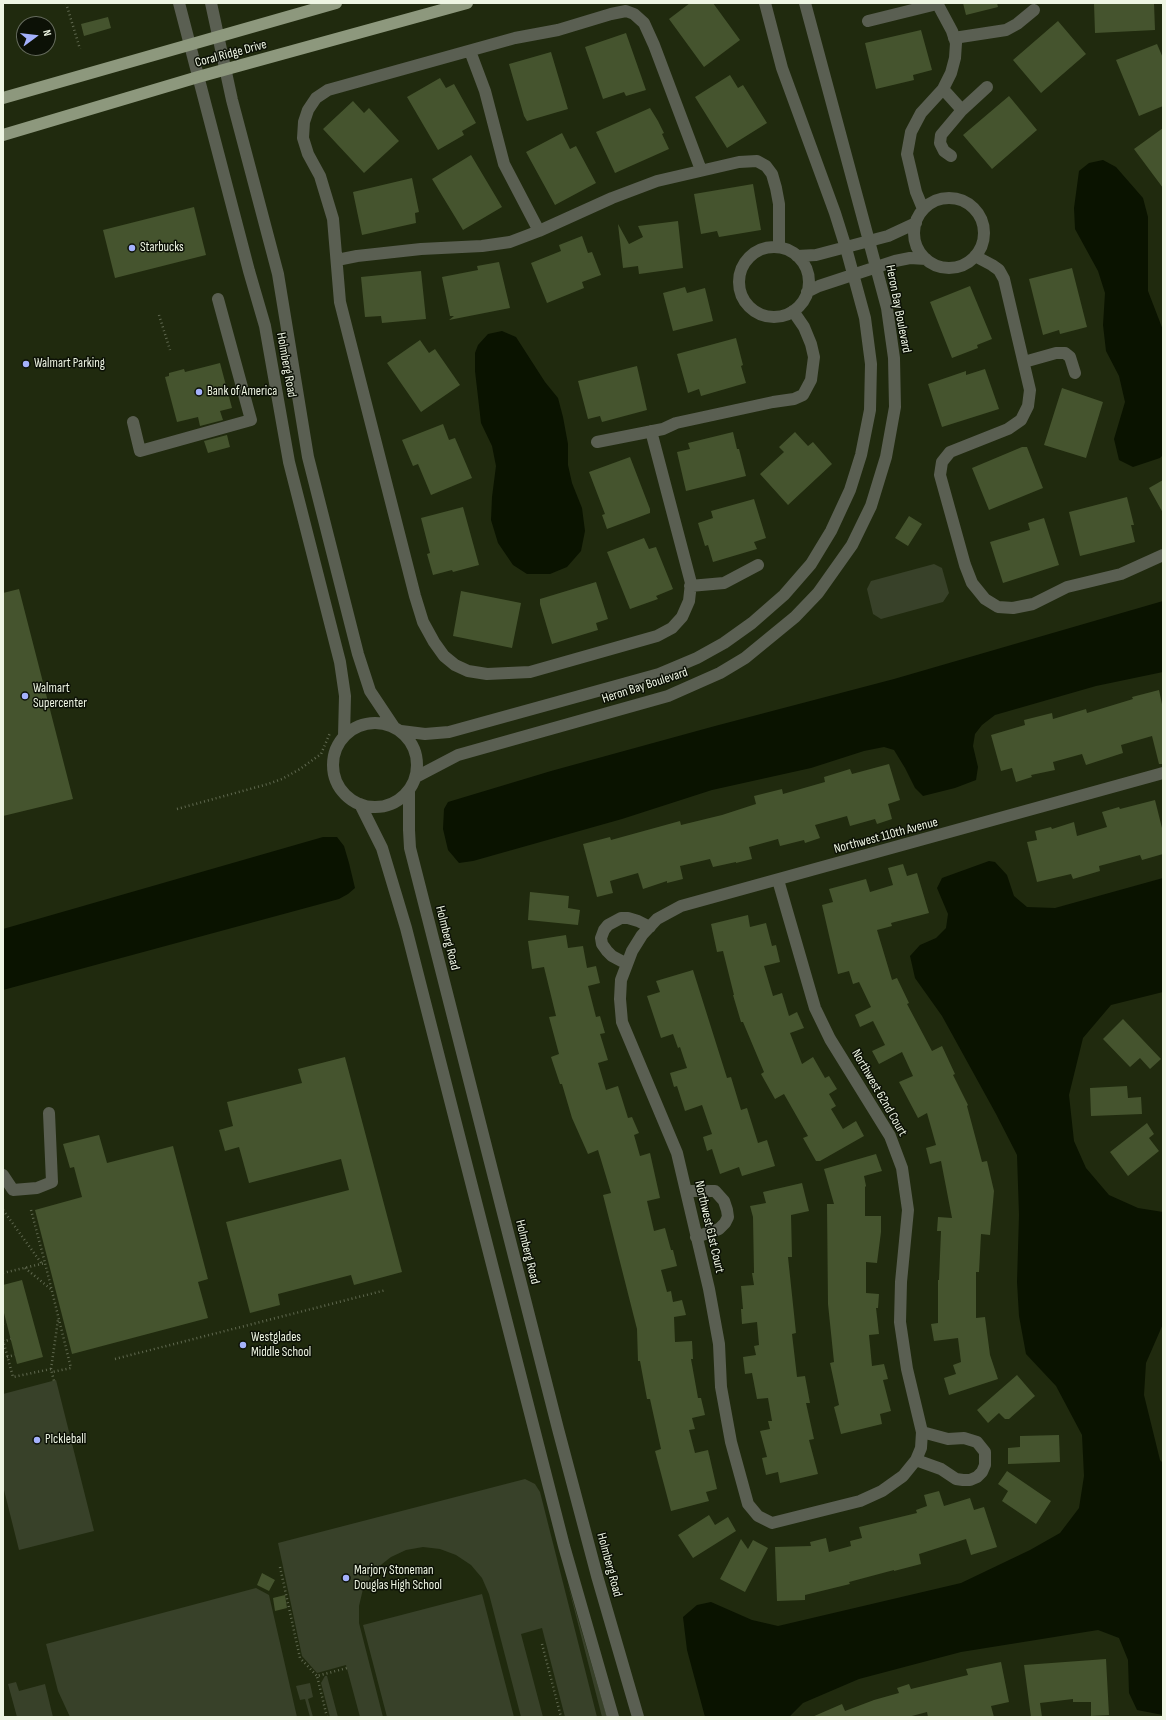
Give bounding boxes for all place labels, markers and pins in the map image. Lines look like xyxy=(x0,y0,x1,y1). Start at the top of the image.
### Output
place label: Starbucks xyxy=(140,240,184,256)
marker: Starbucks xyxy=(127,243,137,253)
place label: Walmart Parking xyxy=(34,356,105,372)
marker: Walmart Parking xyxy=(21,359,31,369)
place label: Bank of America xyxy=(207,384,277,400)
marker: Bank of America xyxy=(194,387,204,397)
place label: Walmart Supercenter xyxy=(33,681,87,712)
marker: Walmart Supercenter xyxy=(20,691,30,701)
place label: Westglades Middle School xyxy=(251,1330,311,1361)
marker: Westglades Middle School xyxy=(238,1340,248,1350)
place label: PIckleball xyxy=(45,1432,86,1448)
marker: PIckleball xyxy=(32,1435,42,1445)
place label: Marjory Stoneman Douglas High School xyxy=(354,1563,442,1594)
marker: Marjory Stoneman Douglas High School xyxy=(341,1573,351,1583)

